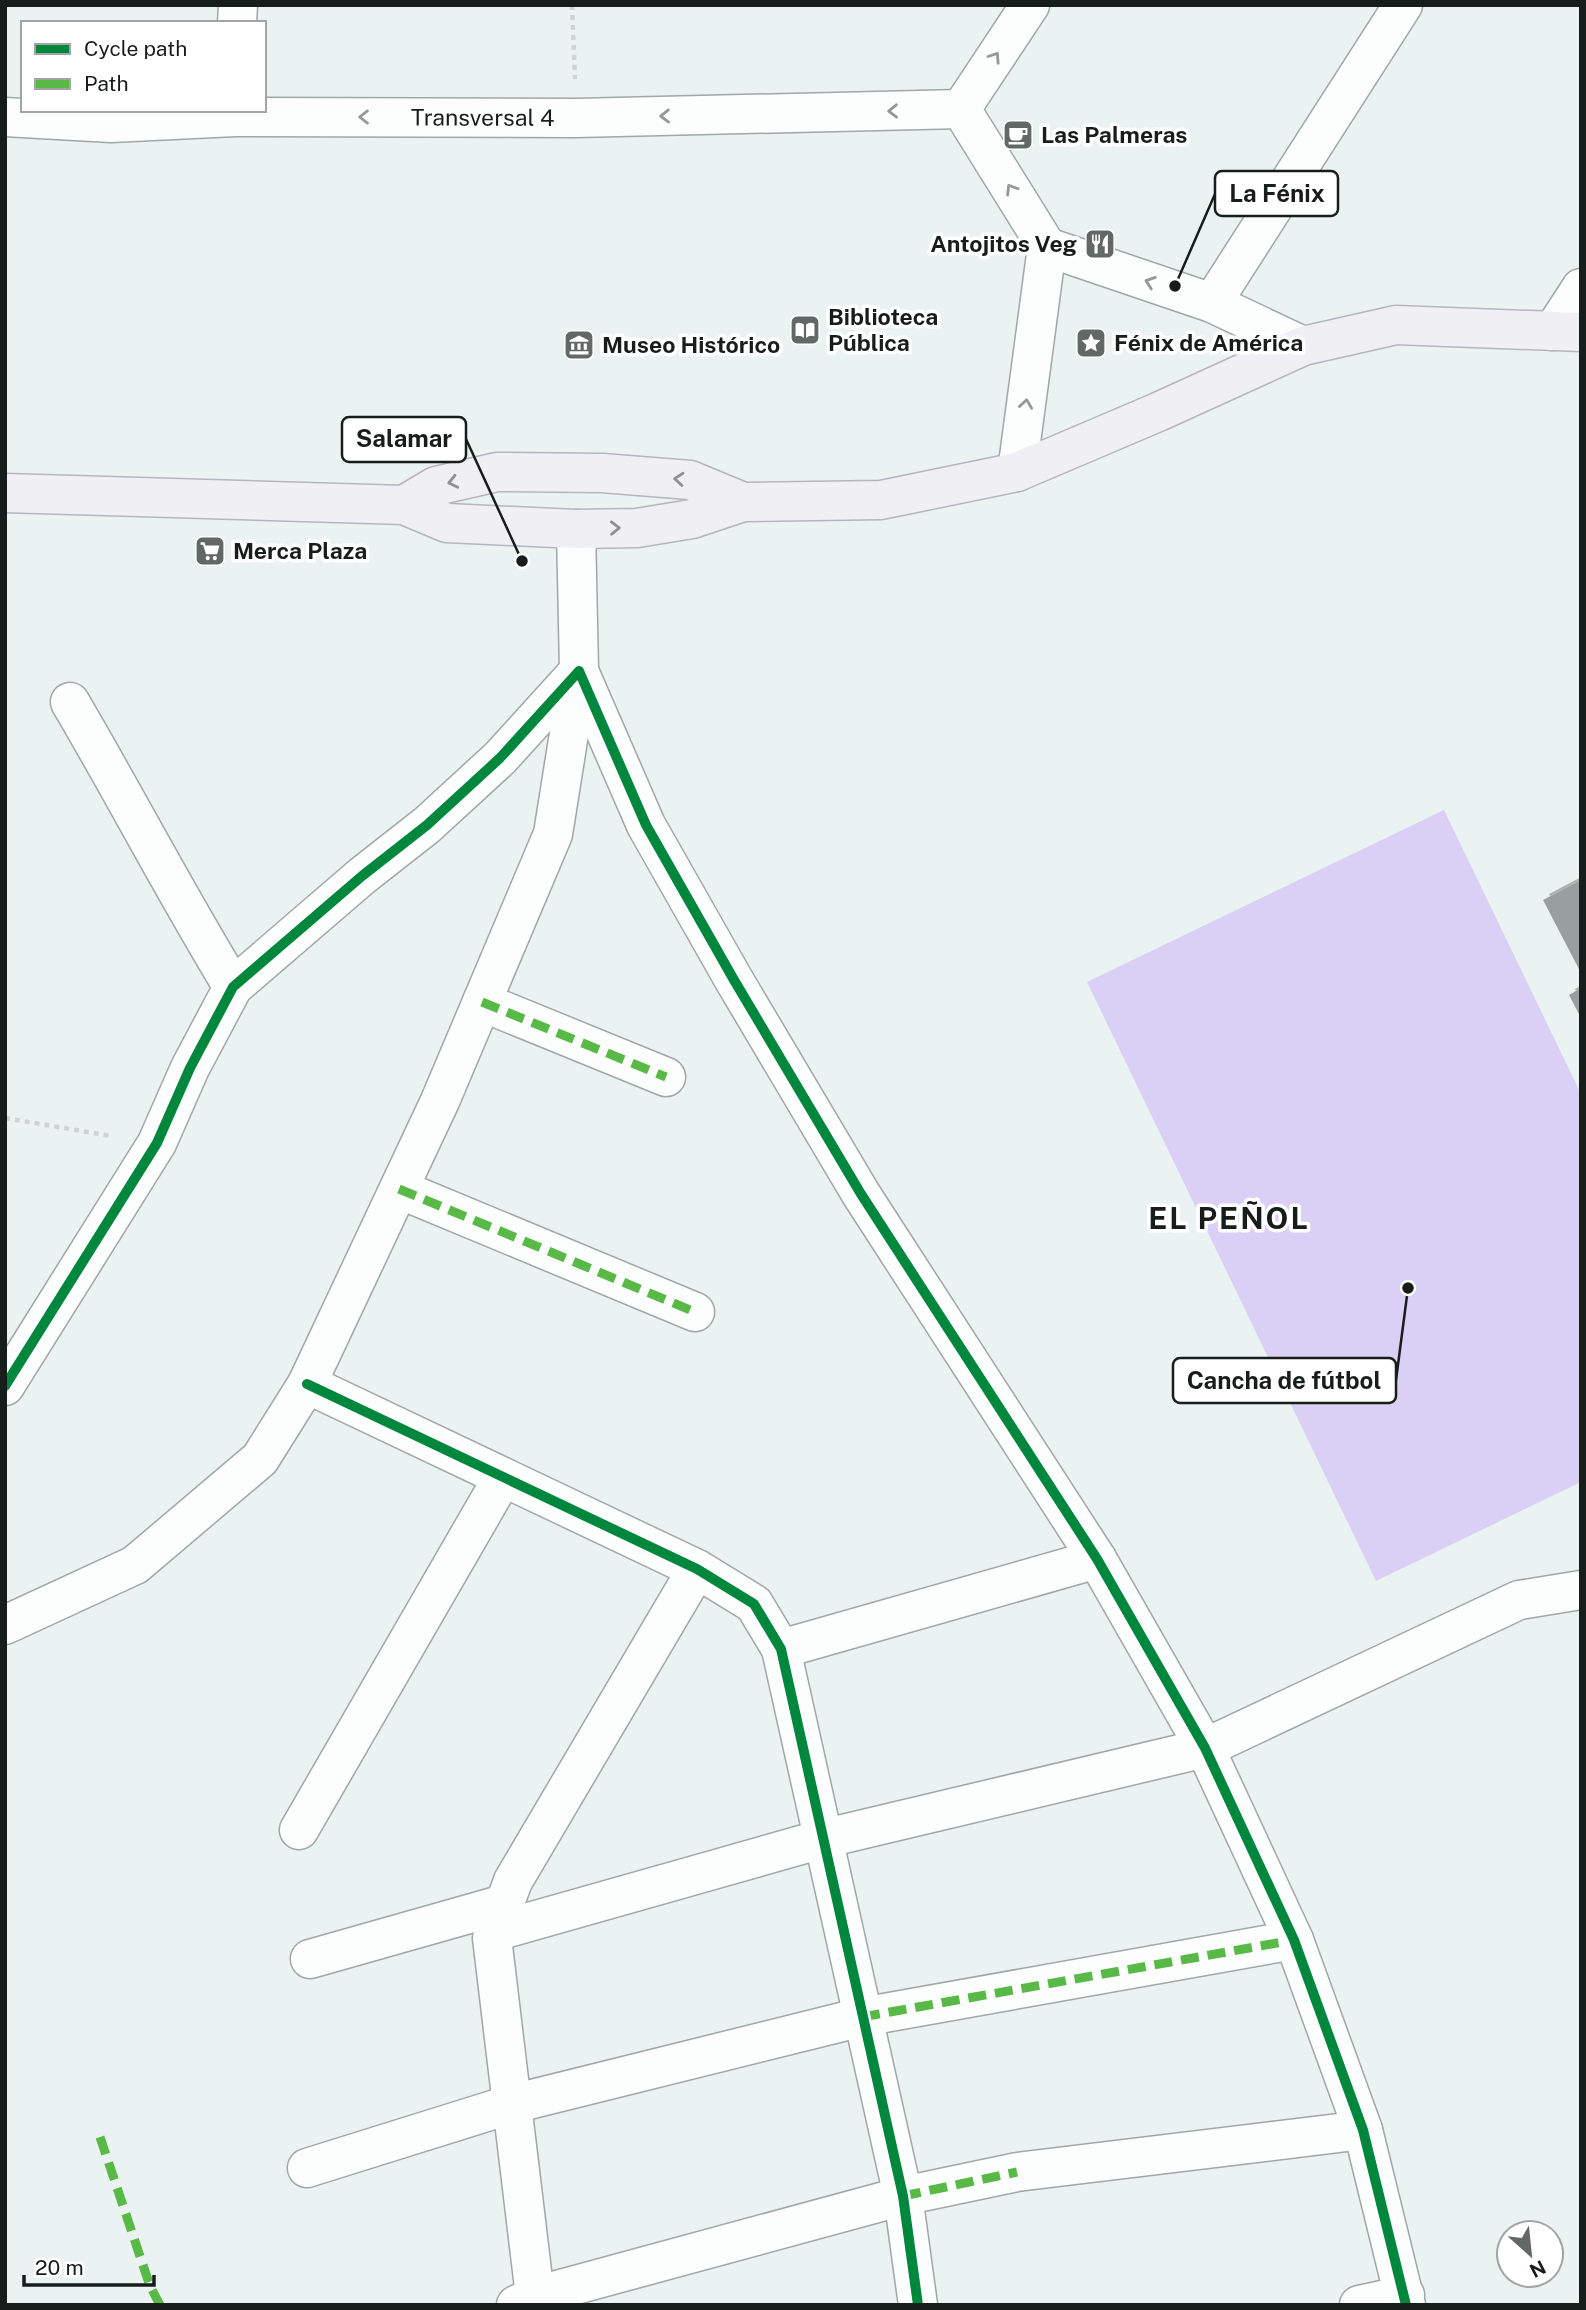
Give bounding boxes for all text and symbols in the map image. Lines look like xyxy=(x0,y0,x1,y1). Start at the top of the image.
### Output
legend xyxy=(21,21,266,112)
text: Cycle path xyxy=(84,36,187,61)
one-way arrow xyxy=(987,52,1000,65)
text: Path xyxy=(84,71,129,96)
one-way arrow xyxy=(887,103,898,118)
street label: Transversal 4 xyxy=(411,104,555,131)
one-way arrow xyxy=(659,108,670,124)
one-way arrow xyxy=(358,109,369,125)
cafe icon: Las Palmeras xyxy=(1001,118,1035,152)
place label: Las Palmeras xyxy=(1041,121,1187,148)
callout: La Fénix xyxy=(1215,171,1338,216)
text: La Fénix xyxy=(1229,179,1325,207)
one-way arrow xyxy=(1007,184,1020,197)
restaurant icon: Antojitos Veg xyxy=(1083,227,1117,261)
place label: Antojitos Veg xyxy=(930,230,1077,257)
one-way arrow xyxy=(1145,276,1157,290)
place label: Biblioteca Pública xyxy=(828,303,938,356)
library icon: Biblioteca Pública xyxy=(788,313,822,347)
place icon: Fénix de América xyxy=(1074,326,1108,360)
museum icon: Museo Histórico xyxy=(562,328,596,362)
place label: Fénix de América xyxy=(1114,329,1303,356)
place label: Museo Histórico xyxy=(602,331,780,358)
one-way arrow xyxy=(1018,398,1033,410)
callout: Salamar xyxy=(342,417,466,462)
text: Salamar xyxy=(356,424,452,452)
one-way arrow xyxy=(673,472,684,487)
one-way arrow xyxy=(447,474,459,488)
one-way arrow xyxy=(610,521,621,536)
supermarket icon: Merca Plaza xyxy=(193,534,227,568)
place label: Merca Plaza xyxy=(233,537,367,564)
district label: EL PEÑOL xyxy=(1148,1200,1310,1236)
callout: Cancha de fútbol xyxy=(1173,1358,1396,1403)
text: Cancha de fútbol xyxy=(1187,1366,1381,1394)
north arrow xyxy=(1495,2219,1565,2289)
scale bar xyxy=(24,2244,154,2288)
text: 20 m xyxy=(35,2255,84,2280)
text: N xyxy=(1526,2256,1549,2282)

